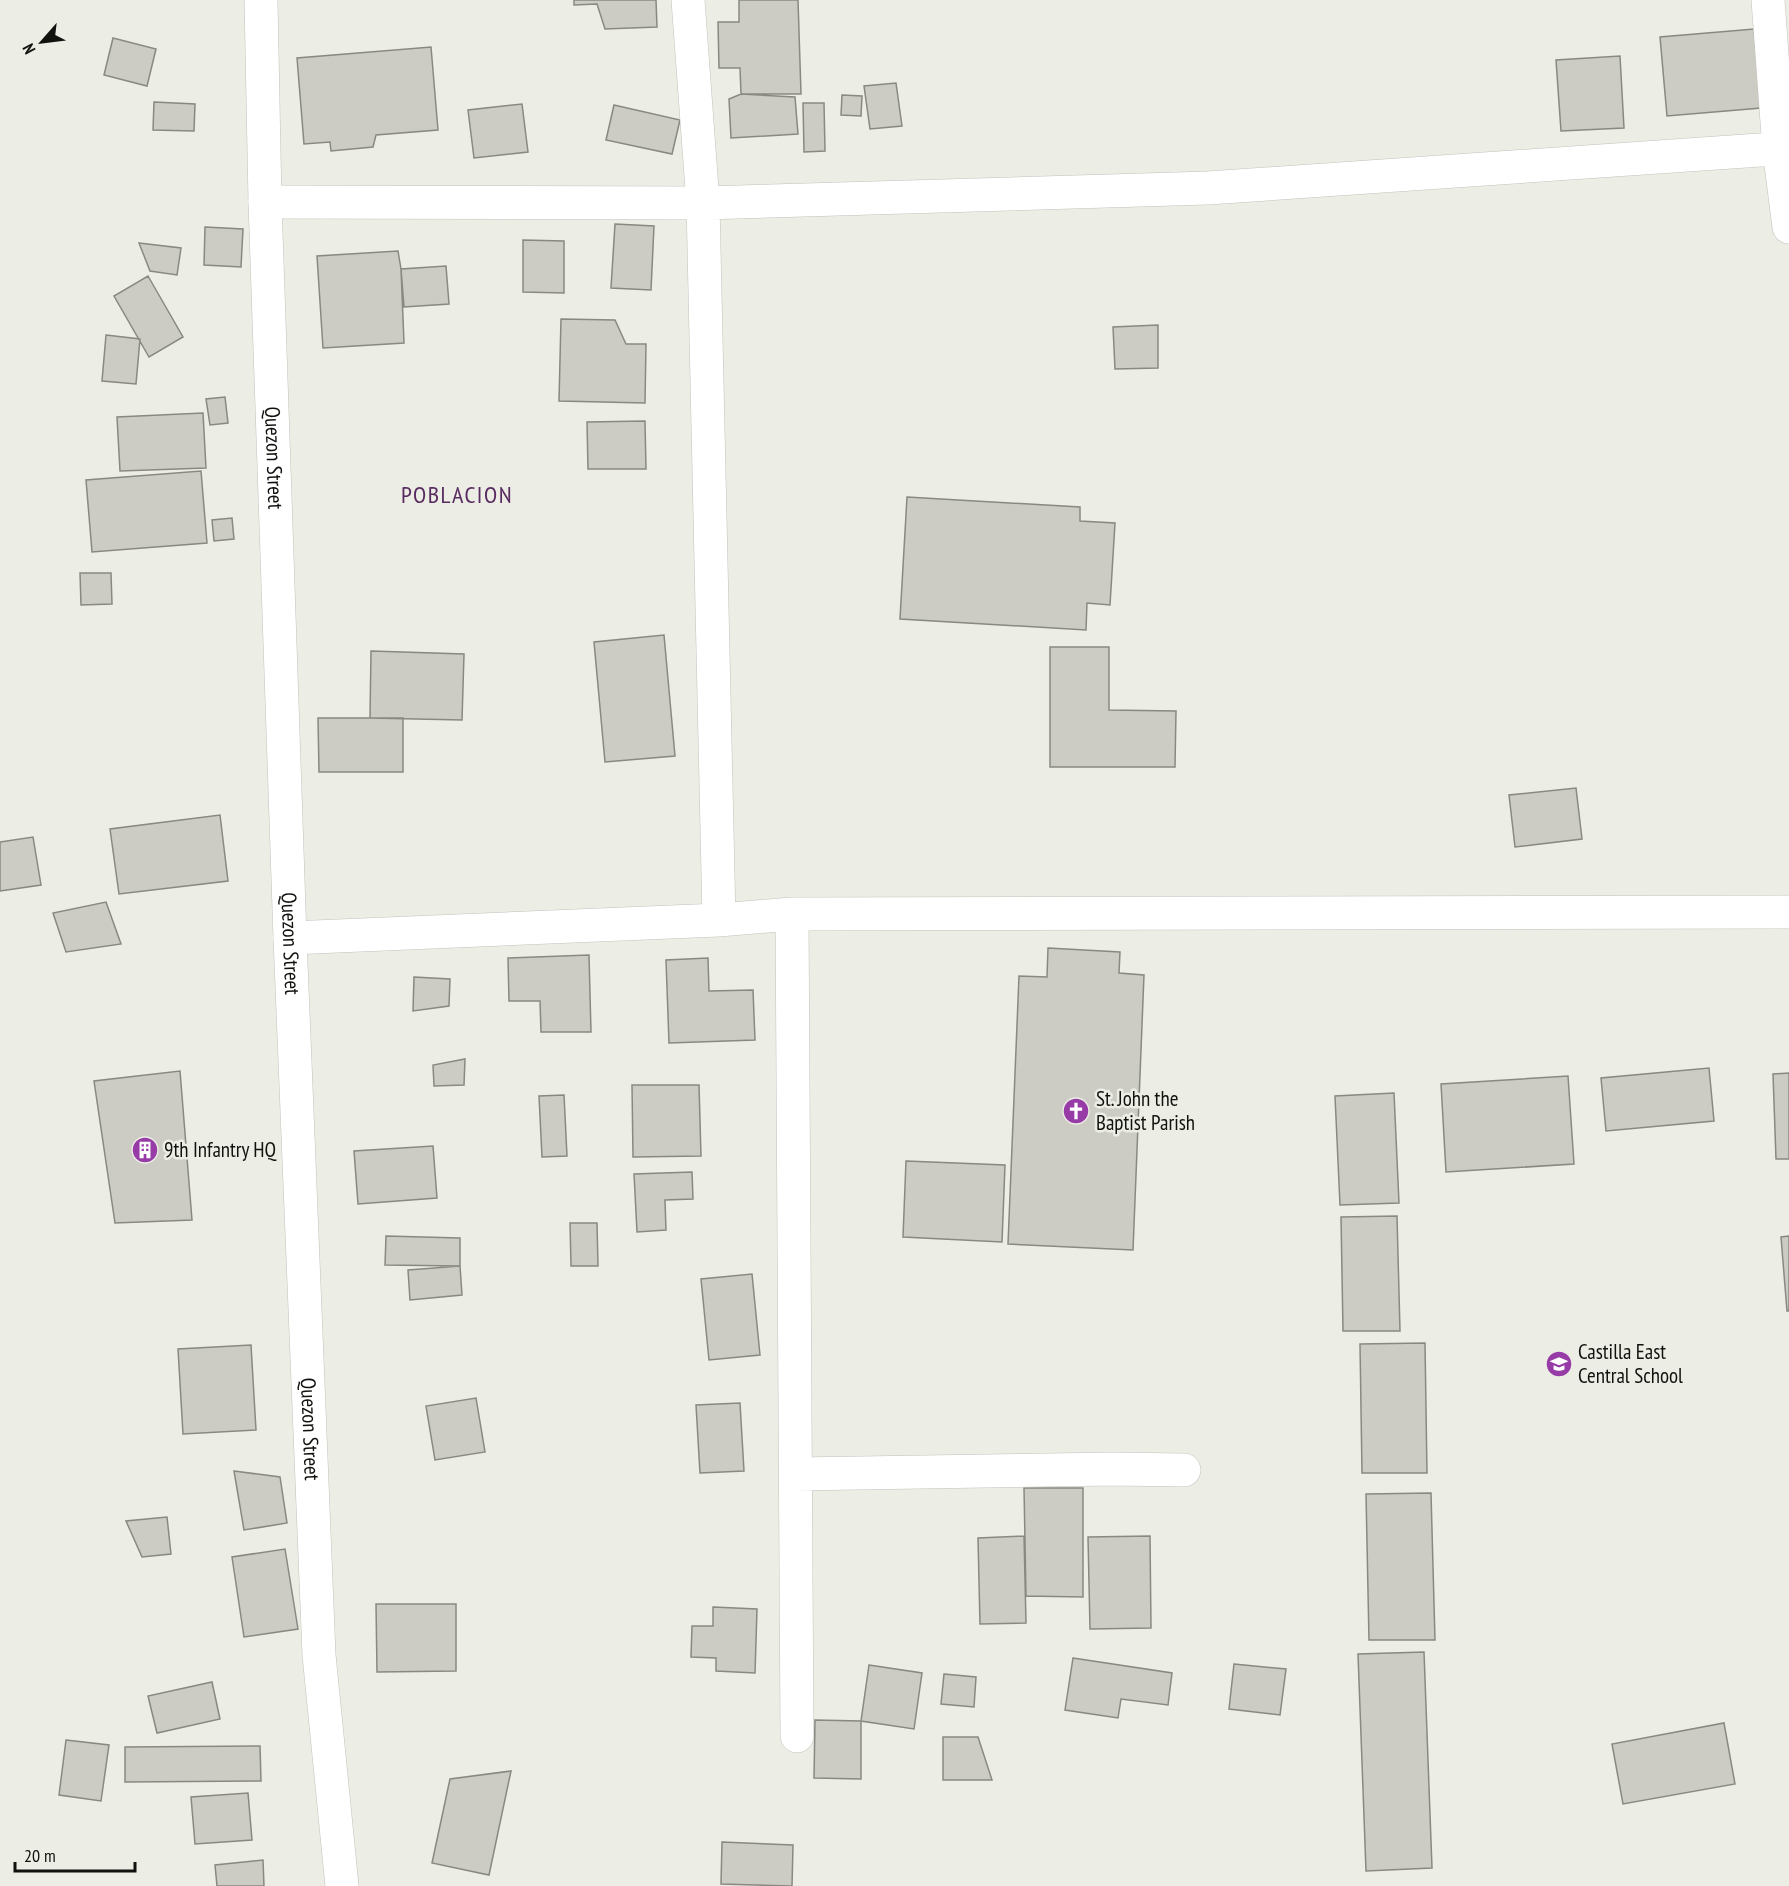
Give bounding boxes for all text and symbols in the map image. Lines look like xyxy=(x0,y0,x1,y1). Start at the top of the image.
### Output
north arrow xyxy=(12,12,72,72)
text: N xyxy=(18,41,40,58)
street label: Quezon Street xyxy=(259,406,289,510)
district label: POBLACION xyxy=(401,479,513,510)
street label: Quezon Street xyxy=(275,892,306,996)
place label: St. John the Baptist Parish xyxy=(1096,1085,1195,1136)
church icon: St. John the Baptist Parish xyxy=(1061,1096,1091,1126)
building icon: 9th Infantry HQ xyxy=(130,1135,160,1165)
place label: 9th Infantry HQ xyxy=(164,1136,277,1163)
place label: Castilla East Central School xyxy=(1578,1338,1683,1389)
school or university icon: Castilla East Central School xyxy=(1544,1349,1574,1379)
street label: Quezon Street xyxy=(295,1377,326,1481)
scale bar xyxy=(15,1835,135,1873)
text: 20 m xyxy=(24,1844,56,1867)

